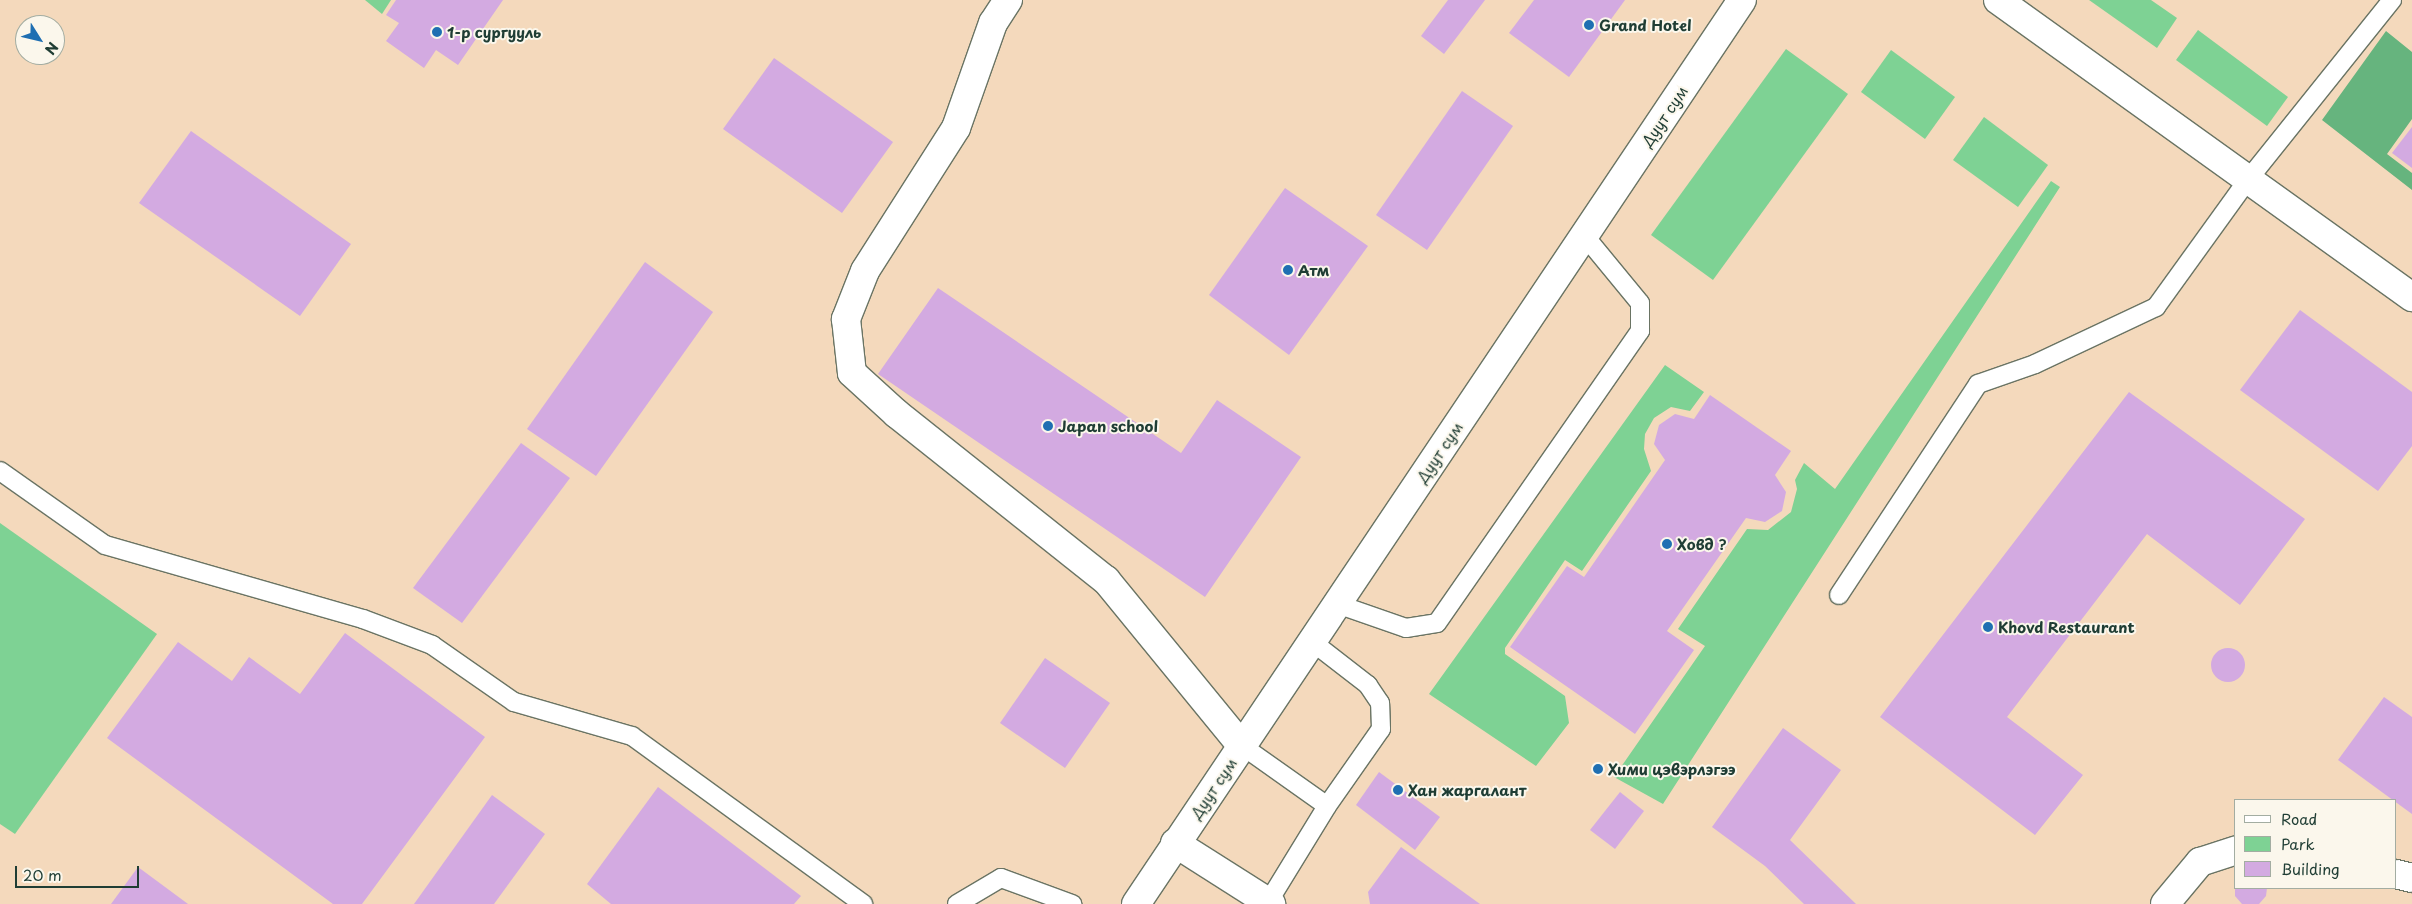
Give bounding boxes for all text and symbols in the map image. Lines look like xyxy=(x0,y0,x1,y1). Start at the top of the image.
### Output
north arrow xyxy=(15,15,65,65)
place label: Grand Hotel xyxy=(1599,16,1693,34)
marker: Grand Hotel xyxy=(1583,19,1595,31)
place label: 1-р сургууль xyxy=(447,23,542,41)
marker: 1-р сургууль xyxy=(431,26,443,38)
text: N xyxy=(40,38,63,59)
street label: Дуут сум xyxy=(1637,82,1691,150)
place label: Атм xyxy=(1298,261,1330,279)
marker: Атм xyxy=(1282,264,1294,276)
place label: Japan school xyxy=(1058,417,1158,435)
street label: Дуут сум xyxy=(1412,418,1466,486)
marker: Japan school xyxy=(1042,420,1054,432)
place label: Ховд ? xyxy=(1677,535,1726,553)
marker: Ховд ? xyxy=(1661,538,1673,550)
place label: Khovd Restaurant xyxy=(1998,618,2135,636)
marker: Khovd Restaurant xyxy=(1982,621,1994,633)
street label: Дуут сум xyxy=(1186,754,1240,822)
place label: Хими цэвэрлэгээ xyxy=(1608,760,1737,778)
marker: Хими цэвэрлэгээ xyxy=(1592,763,1604,775)
place label: Хан жаргалант xyxy=(1408,781,1527,799)
marker: Хан жаргалант xyxy=(1392,784,1404,796)
legend xyxy=(2234,799,2397,889)
text: Road xyxy=(2281,807,2317,830)
text: Park xyxy=(2281,832,2315,855)
scale bar xyxy=(18,856,141,888)
text: Building xyxy=(2281,857,2340,880)
text: 20 m xyxy=(23,863,62,886)

